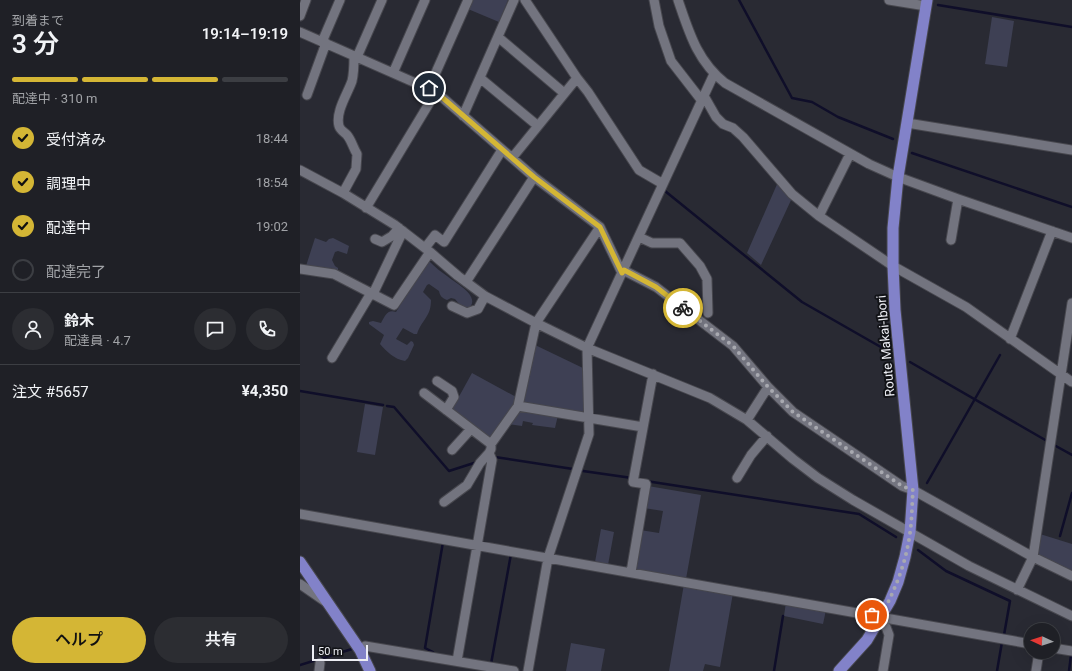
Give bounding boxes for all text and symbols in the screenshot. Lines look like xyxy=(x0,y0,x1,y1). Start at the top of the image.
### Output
text: 到着まで xyxy=(12,13,64,28)
text: 19:14–19:19 xyxy=(202,25,288,43)
text: 3 分 xyxy=(12,29,59,59)
pin xyxy=(412,71,446,105)
icon: home xyxy=(418,77,440,99)
text: 配達中 · 310 m xyxy=(12,91,97,106)
icon: check xyxy=(12,127,34,149)
text: 受付済み xyxy=(46,131,106,149)
text: 18:44 xyxy=(256,131,288,146)
icon: check xyxy=(12,171,34,193)
text: 調理中 xyxy=(46,175,91,193)
text: 18:54 xyxy=(256,175,288,190)
icon: check xyxy=(12,215,34,237)
text: 配達中 xyxy=(46,219,91,237)
text: 19:02 xyxy=(256,219,288,234)
text: 配達完了 xyxy=(46,263,106,281)
courier xyxy=(663,288,703,328)
street label: Route Makai-Ibori xyxy=(874,295,897,397)
icon: bike xyxy=(672,297,694,319)
button: person xyxy=(12,308,54,350)
button: chat xyxy=(194,308,236,350)
button: phone xyxy=(246,308,288,350)
text: 鈴木 xyxy=(64,312,94,330)
text: 配達員 · 4.7 xyxy=(64,333,131,348)
text: ¥4,350 xyxy=(242,382,288,400)
text: 注文 #5657 xyxy=(12,383,89,401)
pin xyxy=(855,598,889,632)
icon: bag xyxy=(861,604,883,626)
button: ヘルプ xyxy=(12,617,146,663)
button: 共有 xyxy=(154,617,288,663)
north arrow xyxy=(1024,623,1060,659)
map controls xyxy=(1024,623,1060,659)
scale bar xyxy=(312,643,368,662)
text: 50 m xyxy=(318,645,343,658)

